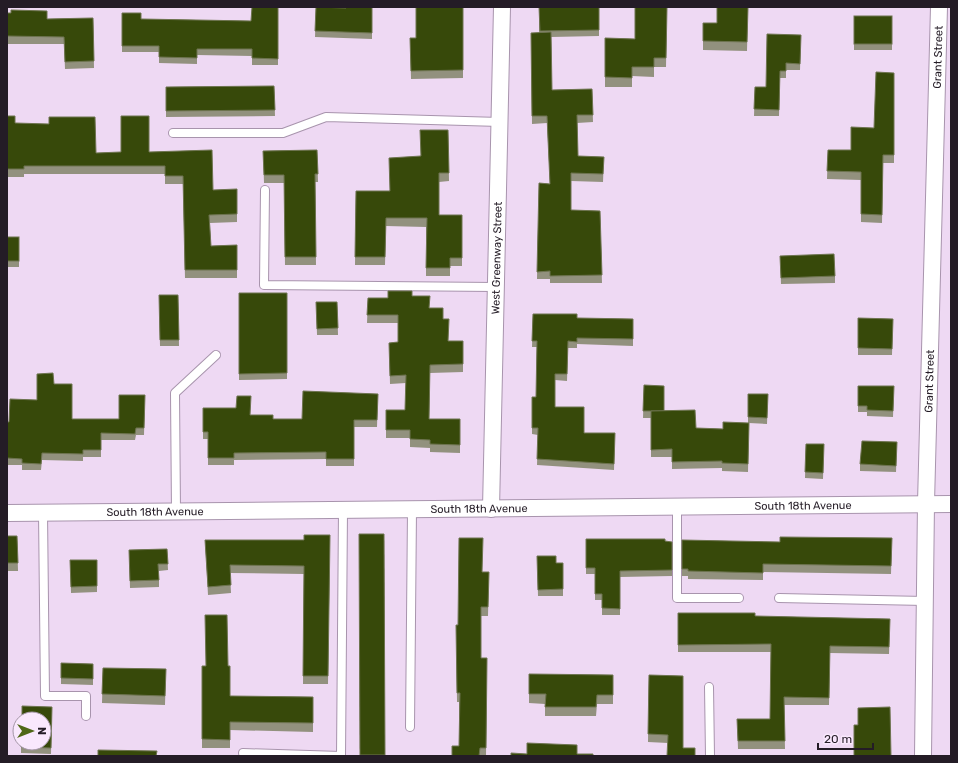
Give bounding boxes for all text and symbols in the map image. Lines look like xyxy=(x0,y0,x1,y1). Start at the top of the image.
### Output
street label: Grant Street xyxy=(930,25,945,89)
street label: West Greenway Street xyxy=(489,201,504,315)
street label: Grant Street xyxy=(922,349,937,413)
street label: South 18th Avenue xyxy=(754,498,852,512)
street label: South 18th Avenue xyxy=(430,502,528,515)
street label: South 18th Avenue xyxy=(106,505,204,519)
north arrow xyxy=(12,711,52,751)
scale bar xyxy=(818,725,873,751)
text: N xyxy=(35,727,48,735)
text: 20 m xyxy=(824,732,852,746)

